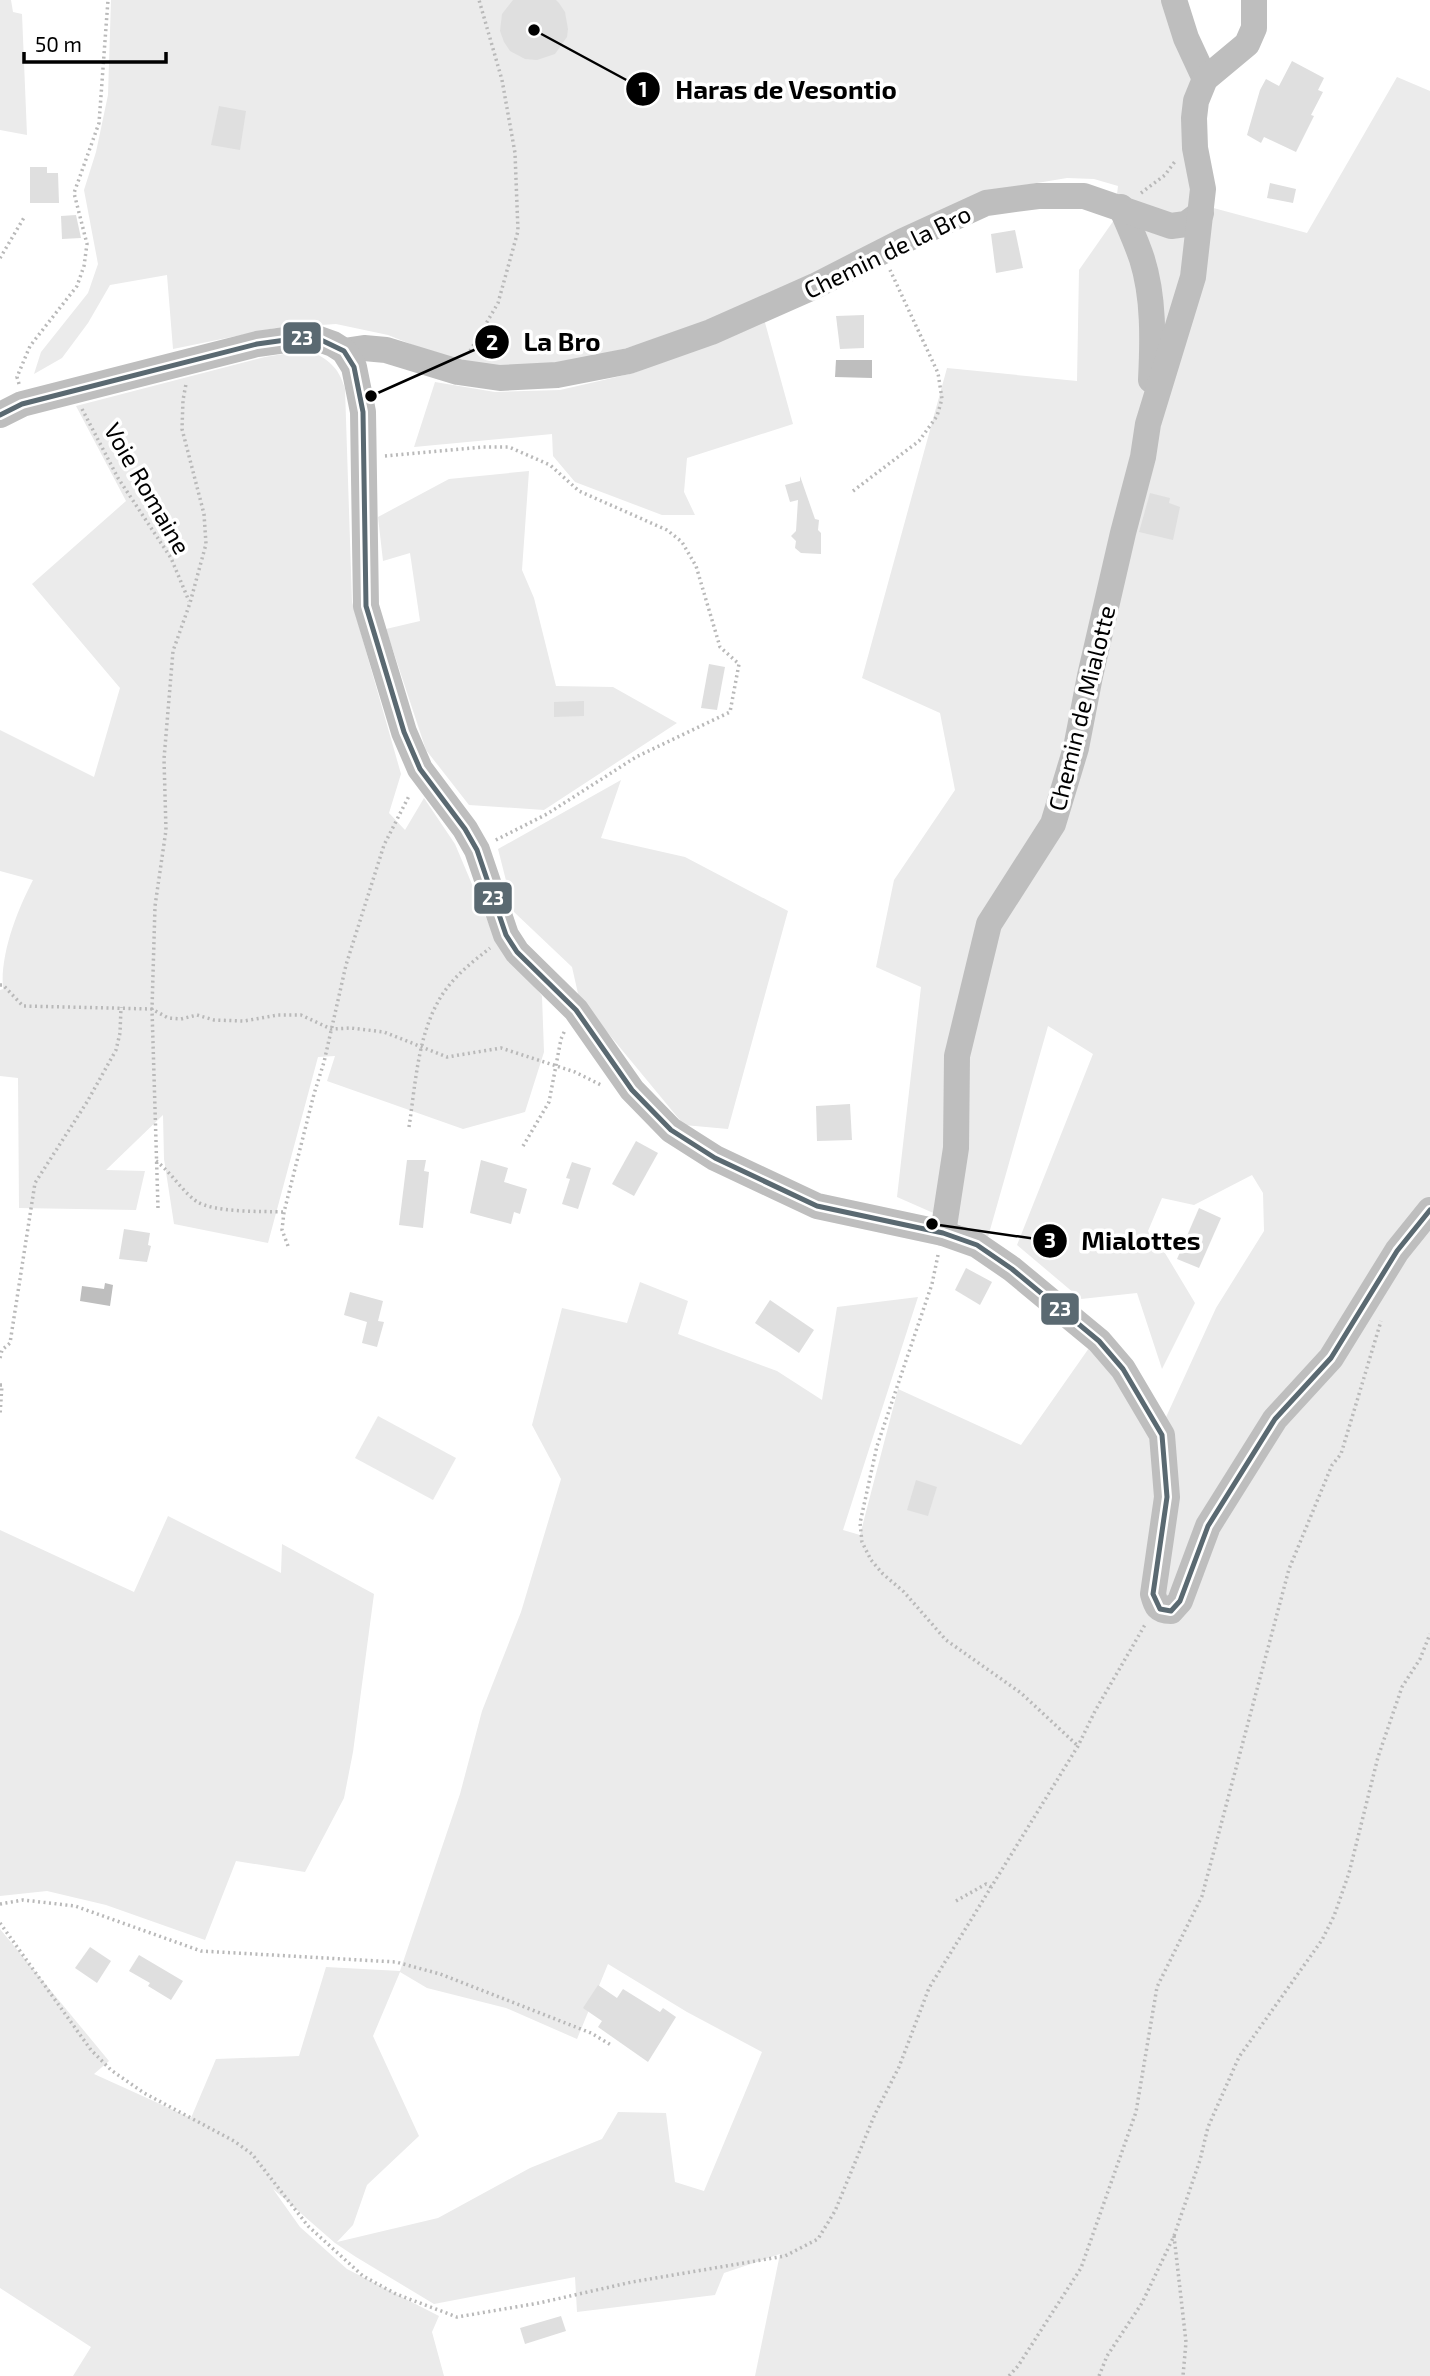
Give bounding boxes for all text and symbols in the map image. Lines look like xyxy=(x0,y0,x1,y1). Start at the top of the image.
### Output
scale bar xyxy=(24,21,166,65)
text: 50 m xyxy=(35,31,82,56)
callout: Haras de Vesontio xyxy=(626,66,911,113)
text: Haras de Vesontio xyxy=(675,73,897,104)
text: 1 xyxy=(638,76,648,101)
street label: Chemin de la Bro xyxy=(799,198,975,304)
callout: La Bro xyxy=(474,319,614,366)
line badge: 23 xyxy=(282,321,322,355)
text: La Bro xyxy=(523,325,601,356)
text: 23 xyxy=(291,326,313,349)
text: 2 xyxy=(486,329,498,354)
street label: Voie Romaine xyxy=(99,417,197,559)
street label: Chemin de Mialotte xyxy=(1041,602,1121,814)
line badge: 23 xyxy=(473,881,513,915)
text: 23 xyxy=(482,886,504,909)
callout: Mialottes xyxy=(1033,1217,1215,1264)
text: Mialottes xyxy=(1081,1224,1201,1255)
text: 3 xyxy=(1044,1227,1056,1252)
line badge: 23 xyxy=(1040,1292,1080,1326)
text: 23 xyxy=(1049,1297,1071,1320)

